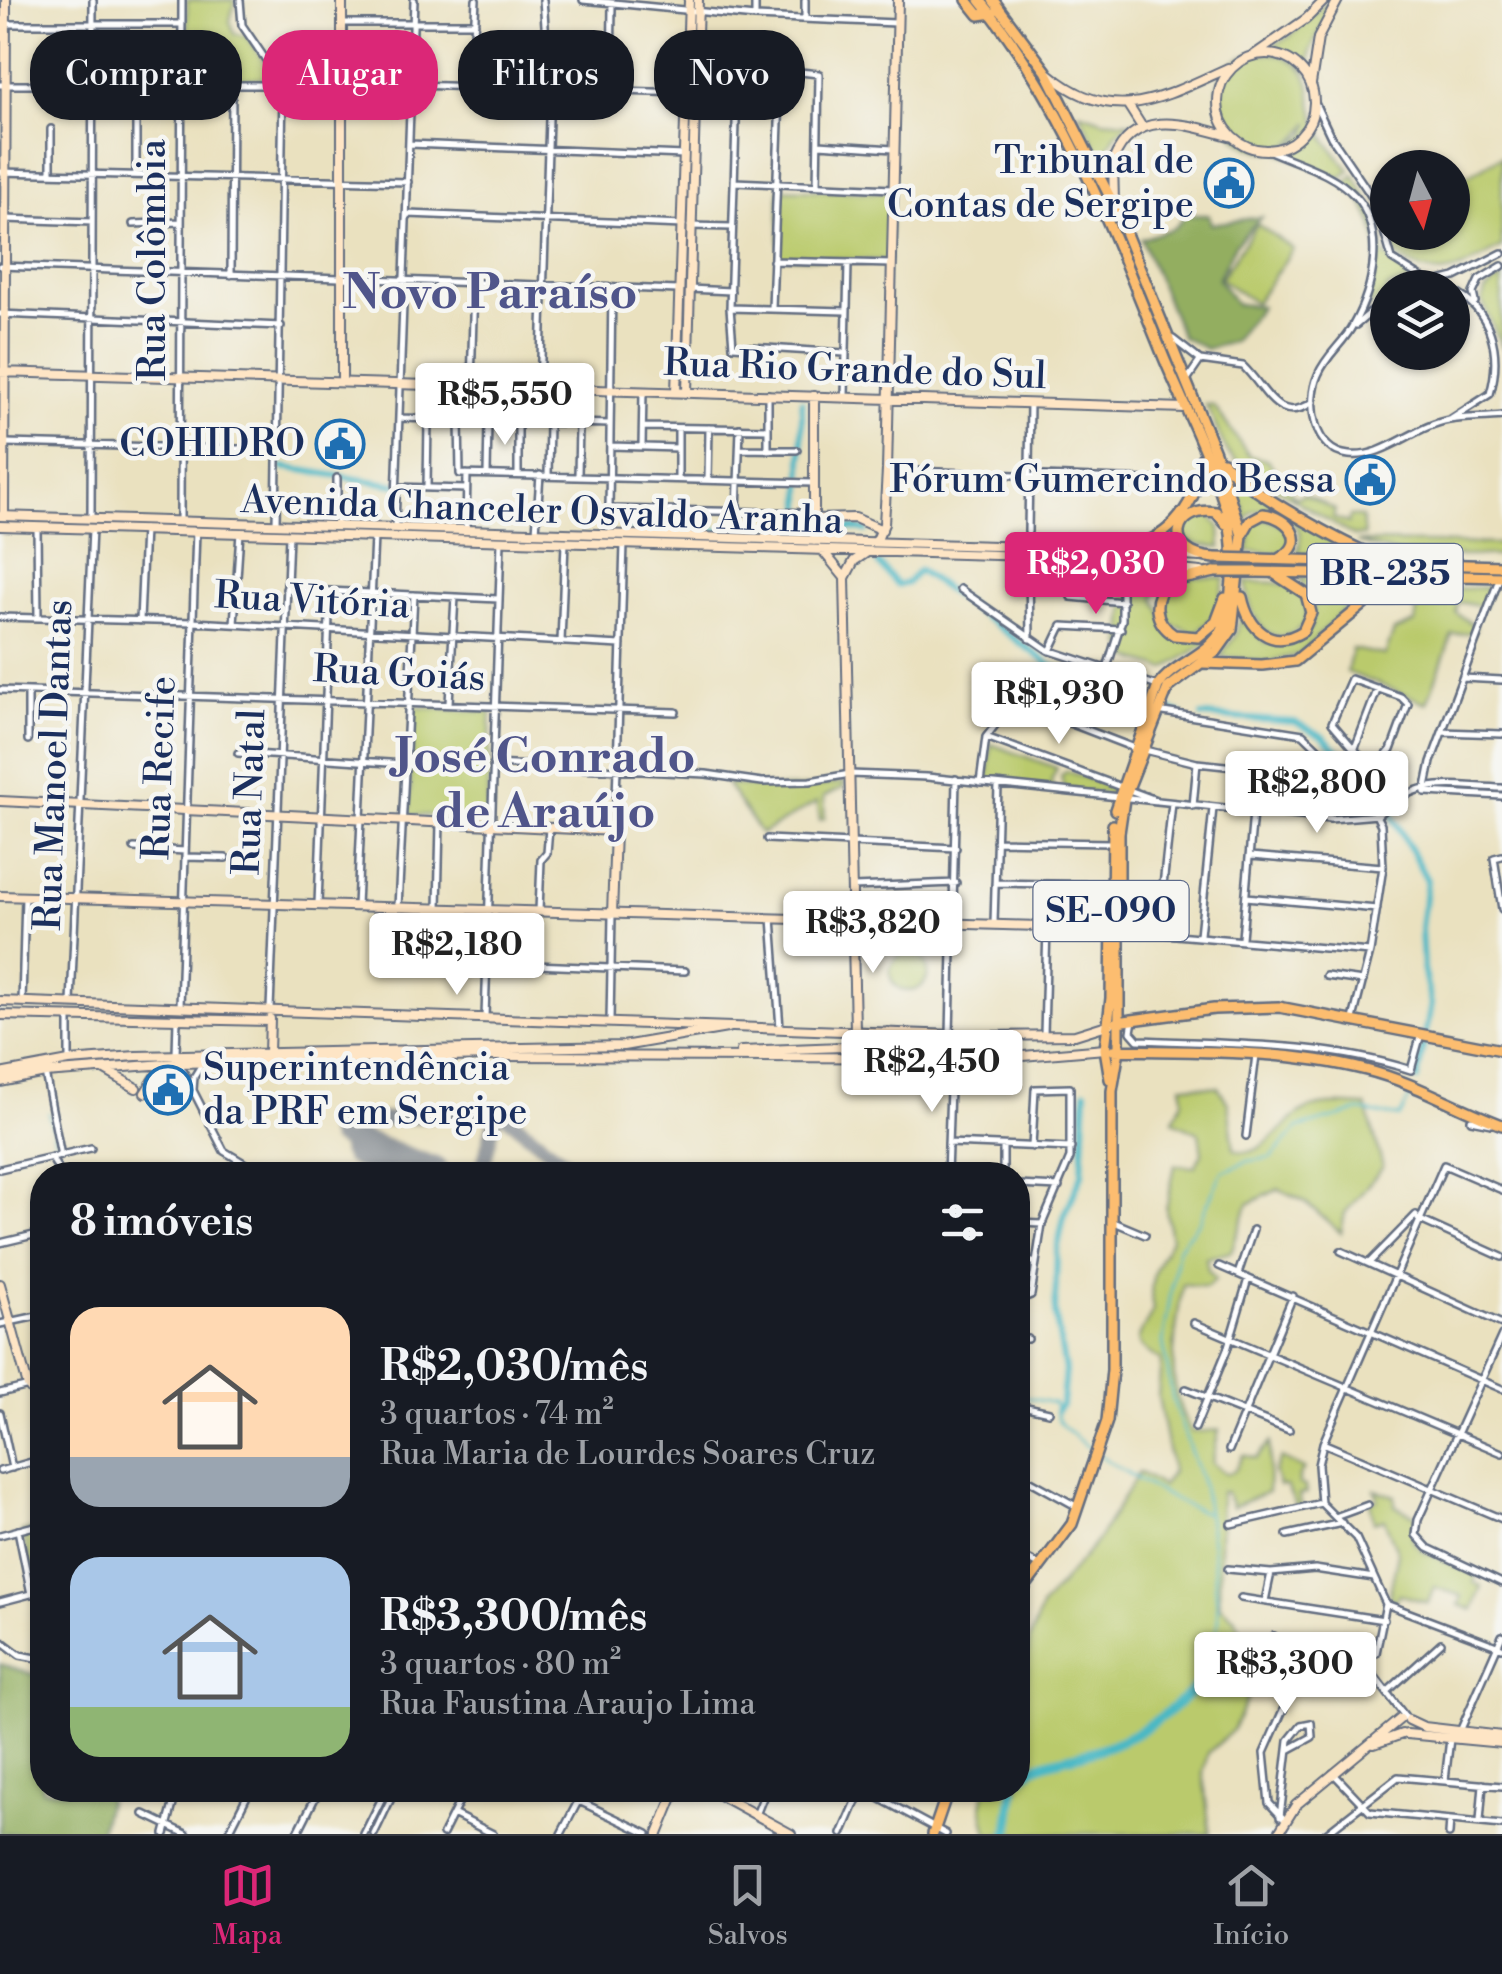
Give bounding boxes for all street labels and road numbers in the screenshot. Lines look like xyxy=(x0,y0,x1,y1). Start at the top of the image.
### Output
street label: Rua Colômbia xyxy=(130,138,177,381)
street label: Rua Rio Grande do Sul xyxy=(663,340,1047,400)
street label: Avenida Chanceler Osvaldo Aranha xyxy=(239,477,845,545)
road number: BR-235 xyxy=(1308,544,1462,604)
street label: Rua Vitória xyxy=(213,572,412,630)
street label: Rua Manoel Dantas xyxy=(25,599,83,931)
street label: Rua Goiás xyxy=(312,646,486,702)
street label: Rua Recife xyxy=(133,675,187,861)
street label: Rua Natal xyxy=(224,708,276,876)
road number: SE-090 xyxy=(1034,881,1188,941)

